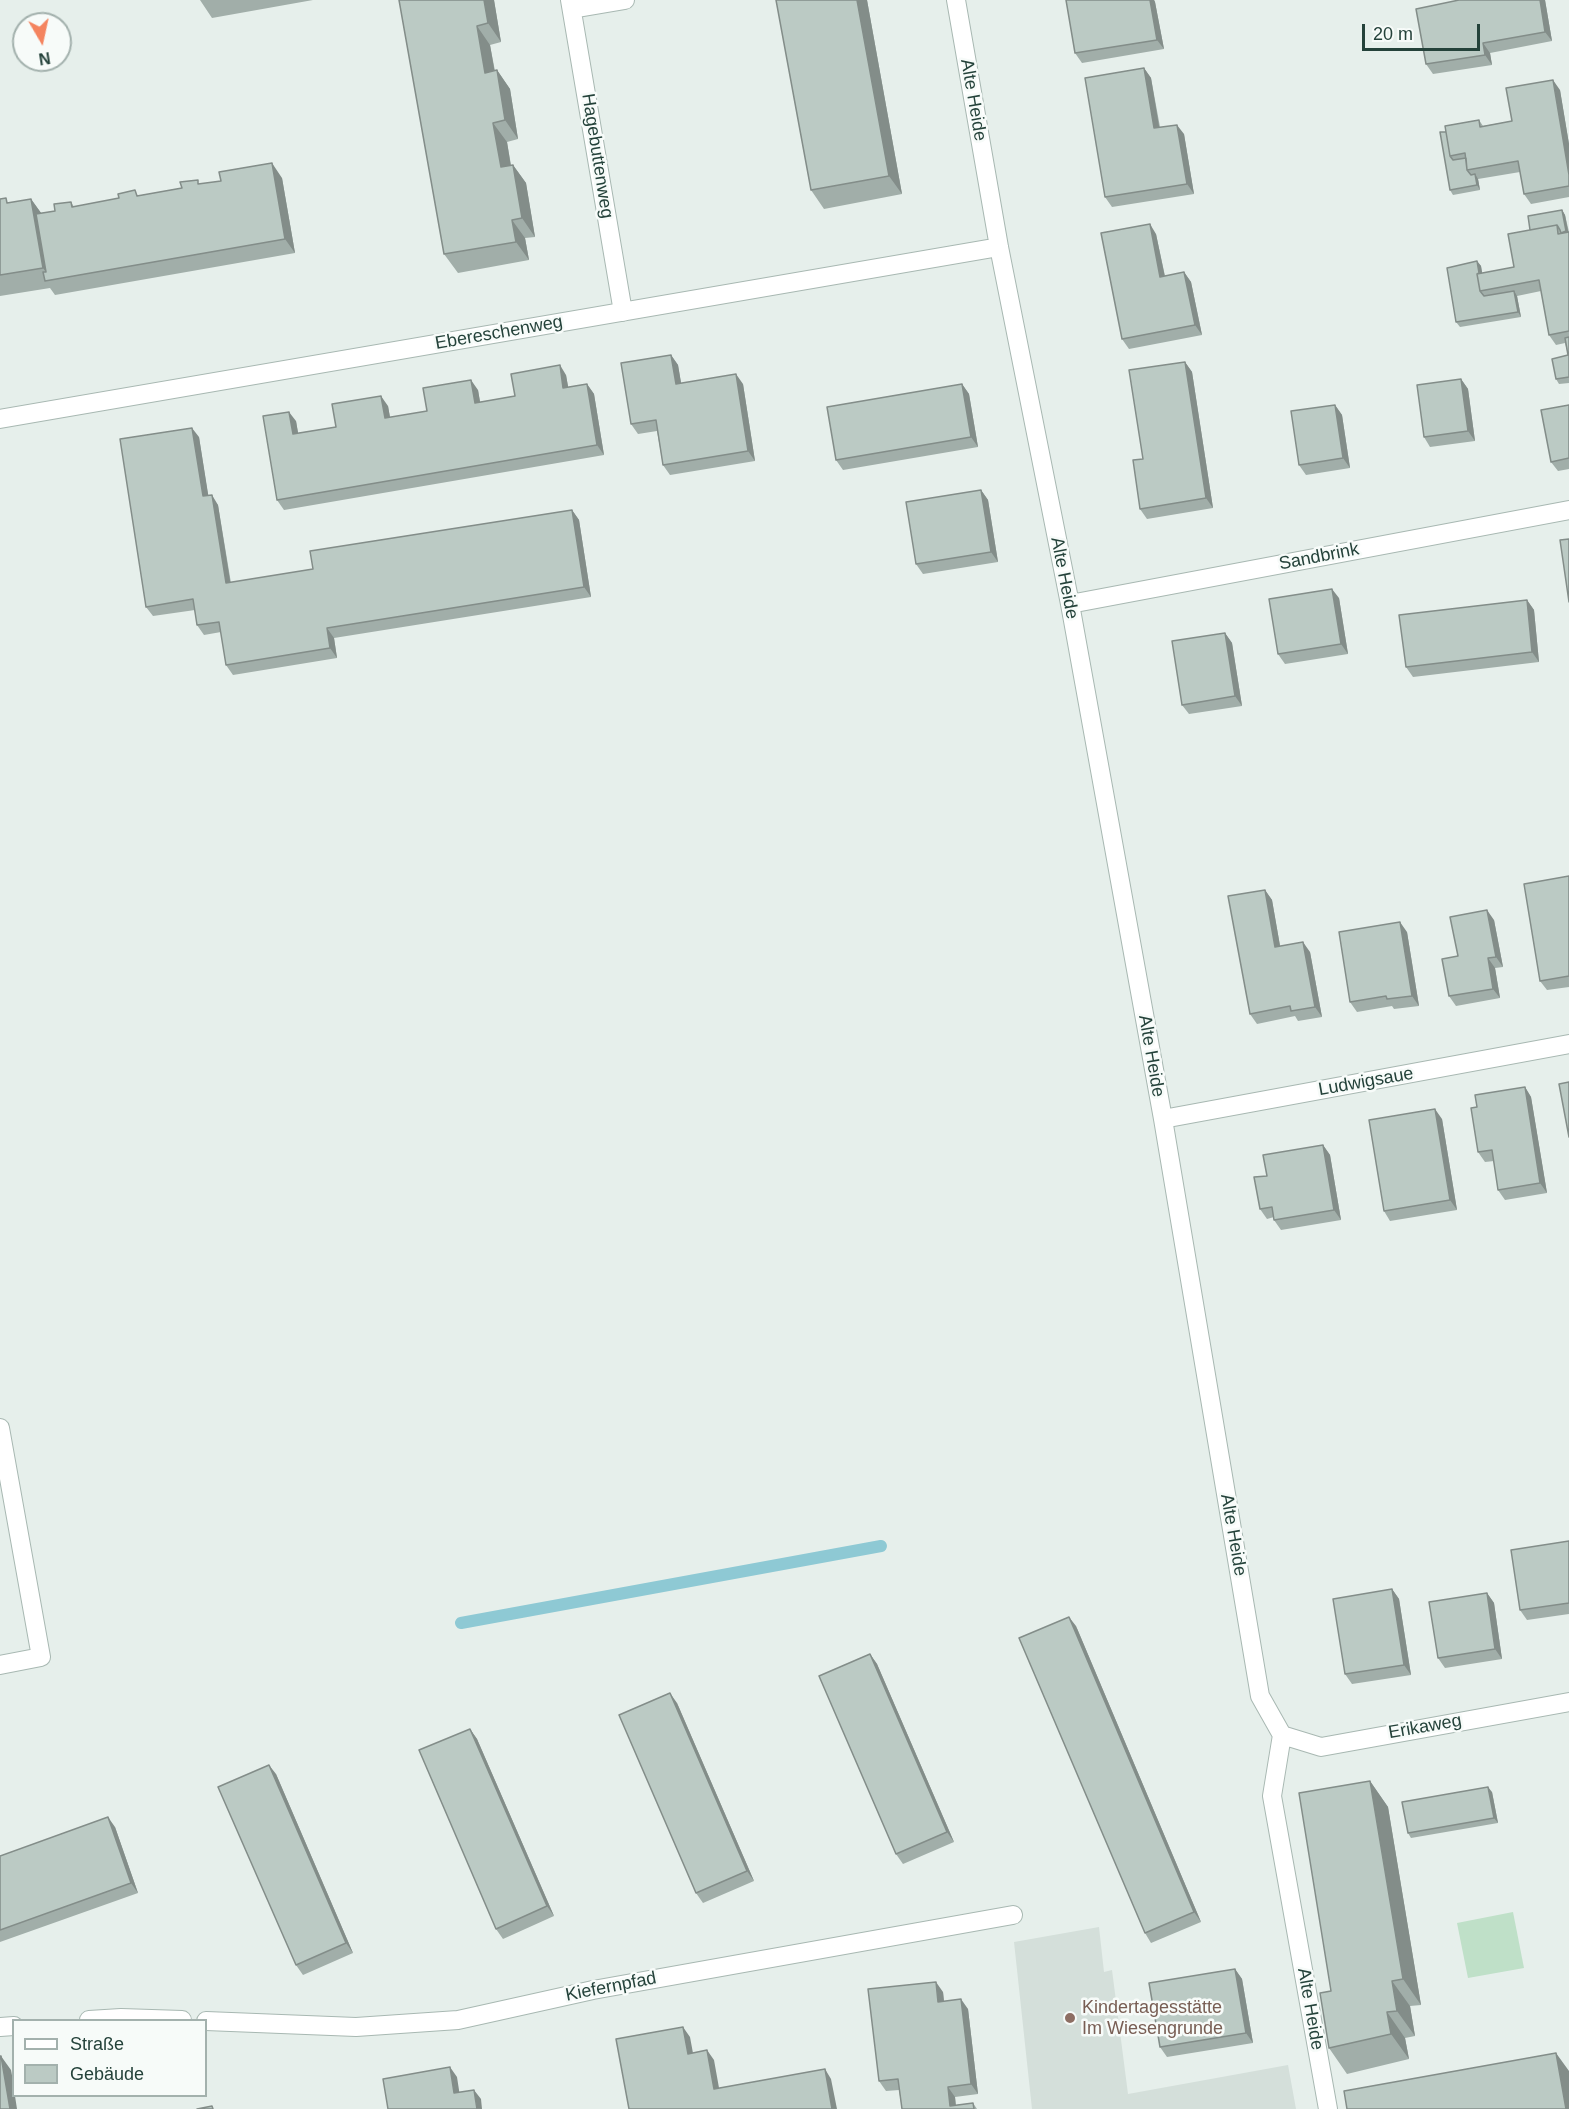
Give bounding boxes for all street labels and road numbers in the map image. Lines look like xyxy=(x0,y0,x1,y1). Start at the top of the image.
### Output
street label: Alte Heide xyxy=(955,57,991,143)
street label: Hagebuttenweg xyxy=(576,92,618,220)
street label: Ebereschenweg xyxy=(434,311,564,355)
street label: Alte Heide xyxy=(1045,535,1083,621)
street label: Sandbrink xyxy=(1277,539,1361,575)
street label: Alte Heide xyxy=(1133,1013,1169,1099)
street label: Ludwigsaue xyxy=(1317,1063,1415,1101)
street label: Alte Heide xyxy=(1215,1492,1251,1578)
street label: Erikaweg xyxy=(1387,1710,1463,1744)
street label: Alte Heide xyxy=(1292,1966,1328,2052)
street label: Kiefernpfad xyxy=(564,1968,658,2006)

